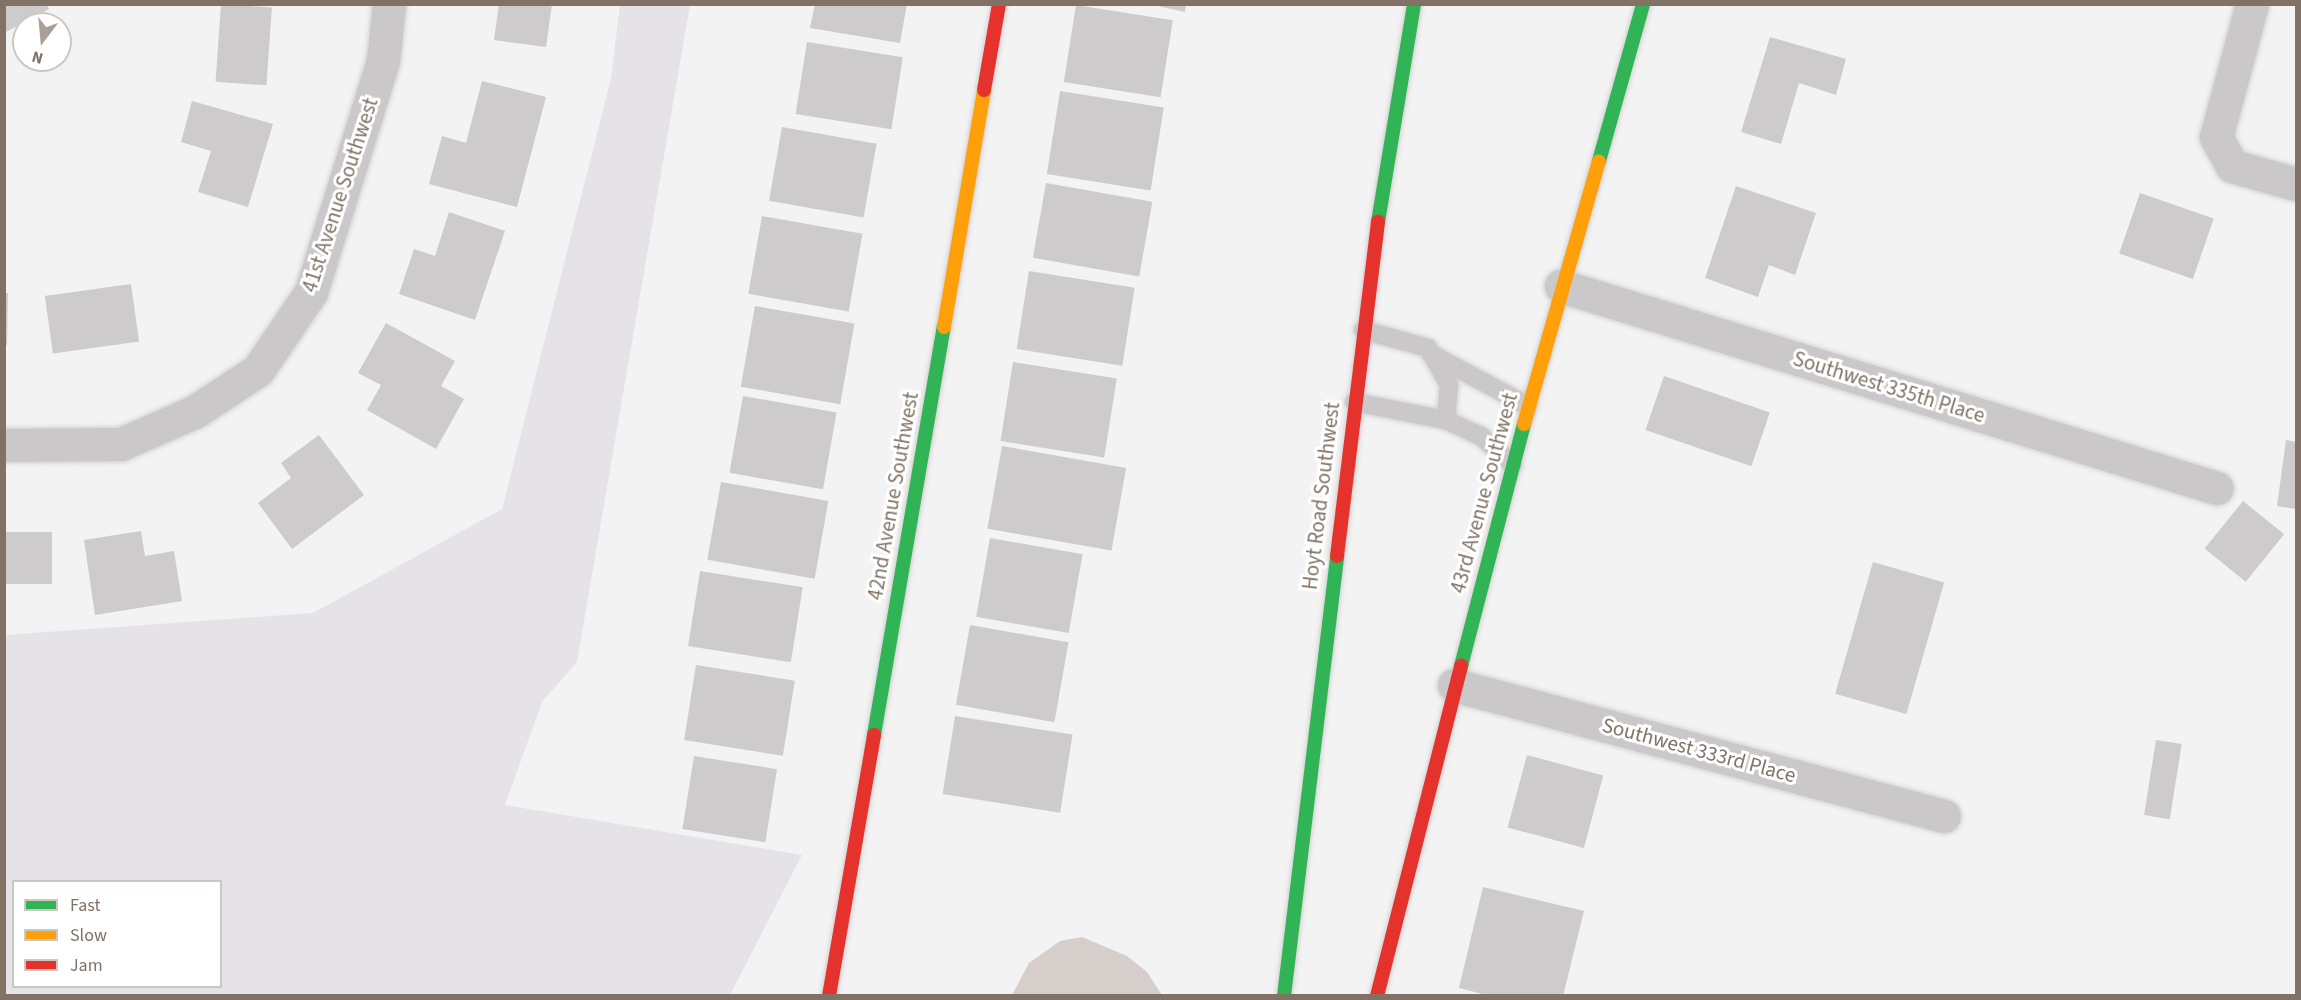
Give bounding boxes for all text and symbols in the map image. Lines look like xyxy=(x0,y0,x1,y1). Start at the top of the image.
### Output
north arrow xyxy=(12,12,72,72)
text: N xyxy=(29,45,46,69)
street label: 41st Avenue Southwest xyxy=(297,95,383,295)
street label: Southwest 335th Place xyxy=(1790,346,1988,428)
street label: 42nd Avenue Southwest xyxy=(862,390,924,602)
street label: 43rd Avenue Southwest xyxy=(1445,390,1523,596)
street label: Hoyt Road Southwest xyxy=(1297,401,1345,591)
street label: Southwest 333rd Place xyxy=(1599,712,1799,788)
legend xyxy=(12,880,222,988)
text: Fast xyxy=(70,893,101,918)
text: Slow xyxy=(70,923,107,948)
text: Jam xyxy=(70,953,103,978)

